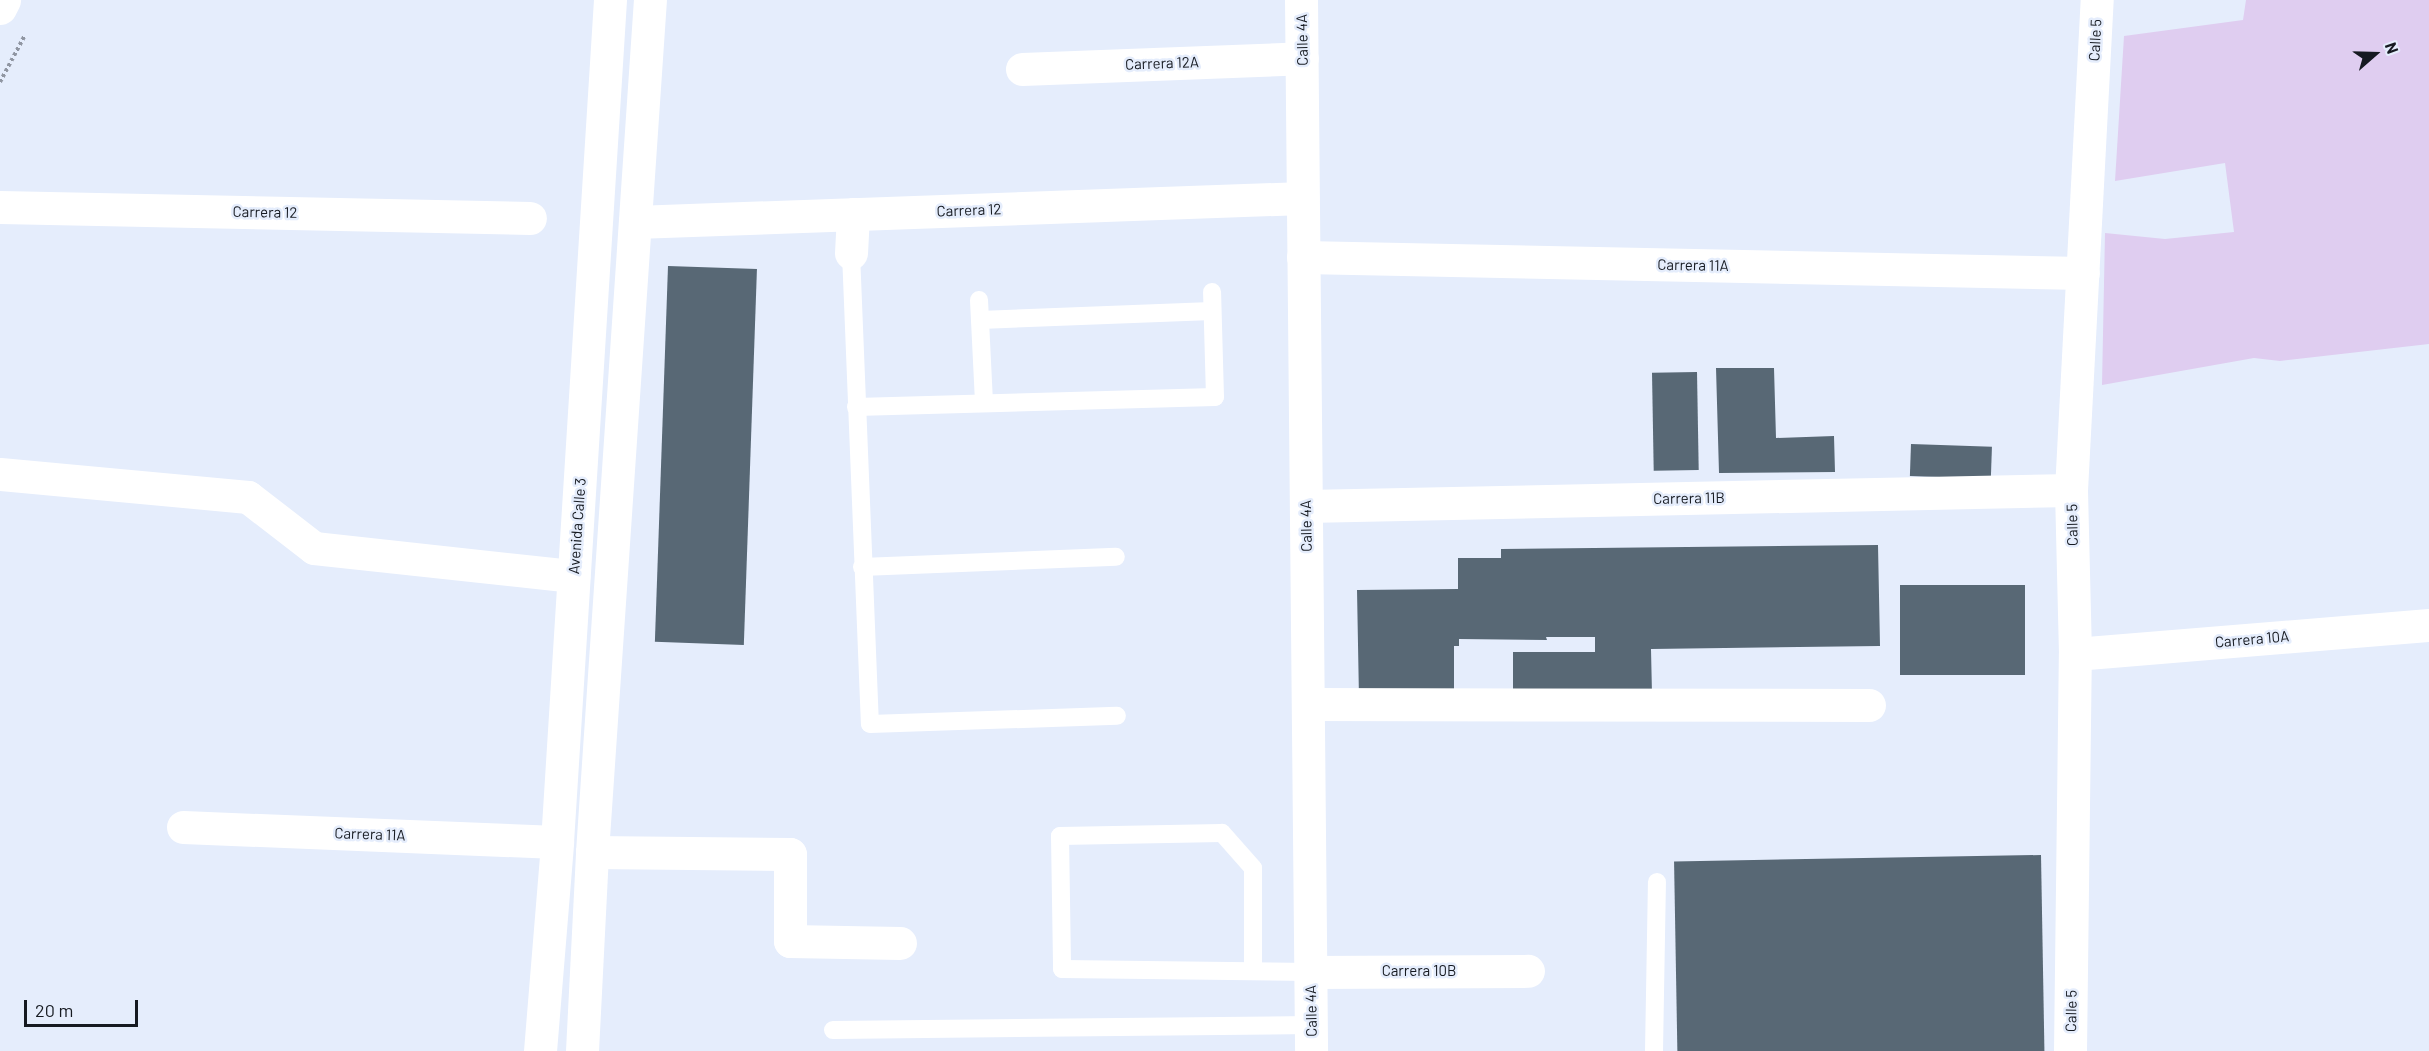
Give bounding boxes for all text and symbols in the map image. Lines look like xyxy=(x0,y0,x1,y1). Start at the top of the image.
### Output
street label: Calle 4A xyxy=(1293,14,1311,66)
street label: Calle 5 xyxy=(2085,18,2105,62)
north arrow xyxy=(2345,24,2405,84)
text: N xyxy=(2382,39,2403,56)
street label: Carrera 12A xyxy=(1125,53,1199,73)
street label: Carrera 12 xyxy=(936,200,1002,220)
street label: Carrera 12 xyxy=(232,202,298,222)
street label: Carrera 11A xyxy=(1657,255,1729,275)
street label: Avenida Calle 3 xyxy=(565,477,589,575)
street label: Carrera 11B xyxy=(1653,488,1725,508)
street label: Calle 4A xyxy=(1297,500,1315,552)
street label: Calle 5 xyxy=(2063,504,2081,546)
street label: Carrera 10A xyxy=(2214,627,2290,651)
street label: Carrera 11A xyxy=(334,824,406,844)
street label: Carrera 10B xyxy=(1382,962,1456,980)
street label: Calle 4A xyxy=(1302,985,1320,1037)
scale bar xyxy=(27,988,141,1026)
street label: Calle 5 xyxy=(2062,990,2080,1032)
text: 20 m xyxy=(35,999,73,1021)

